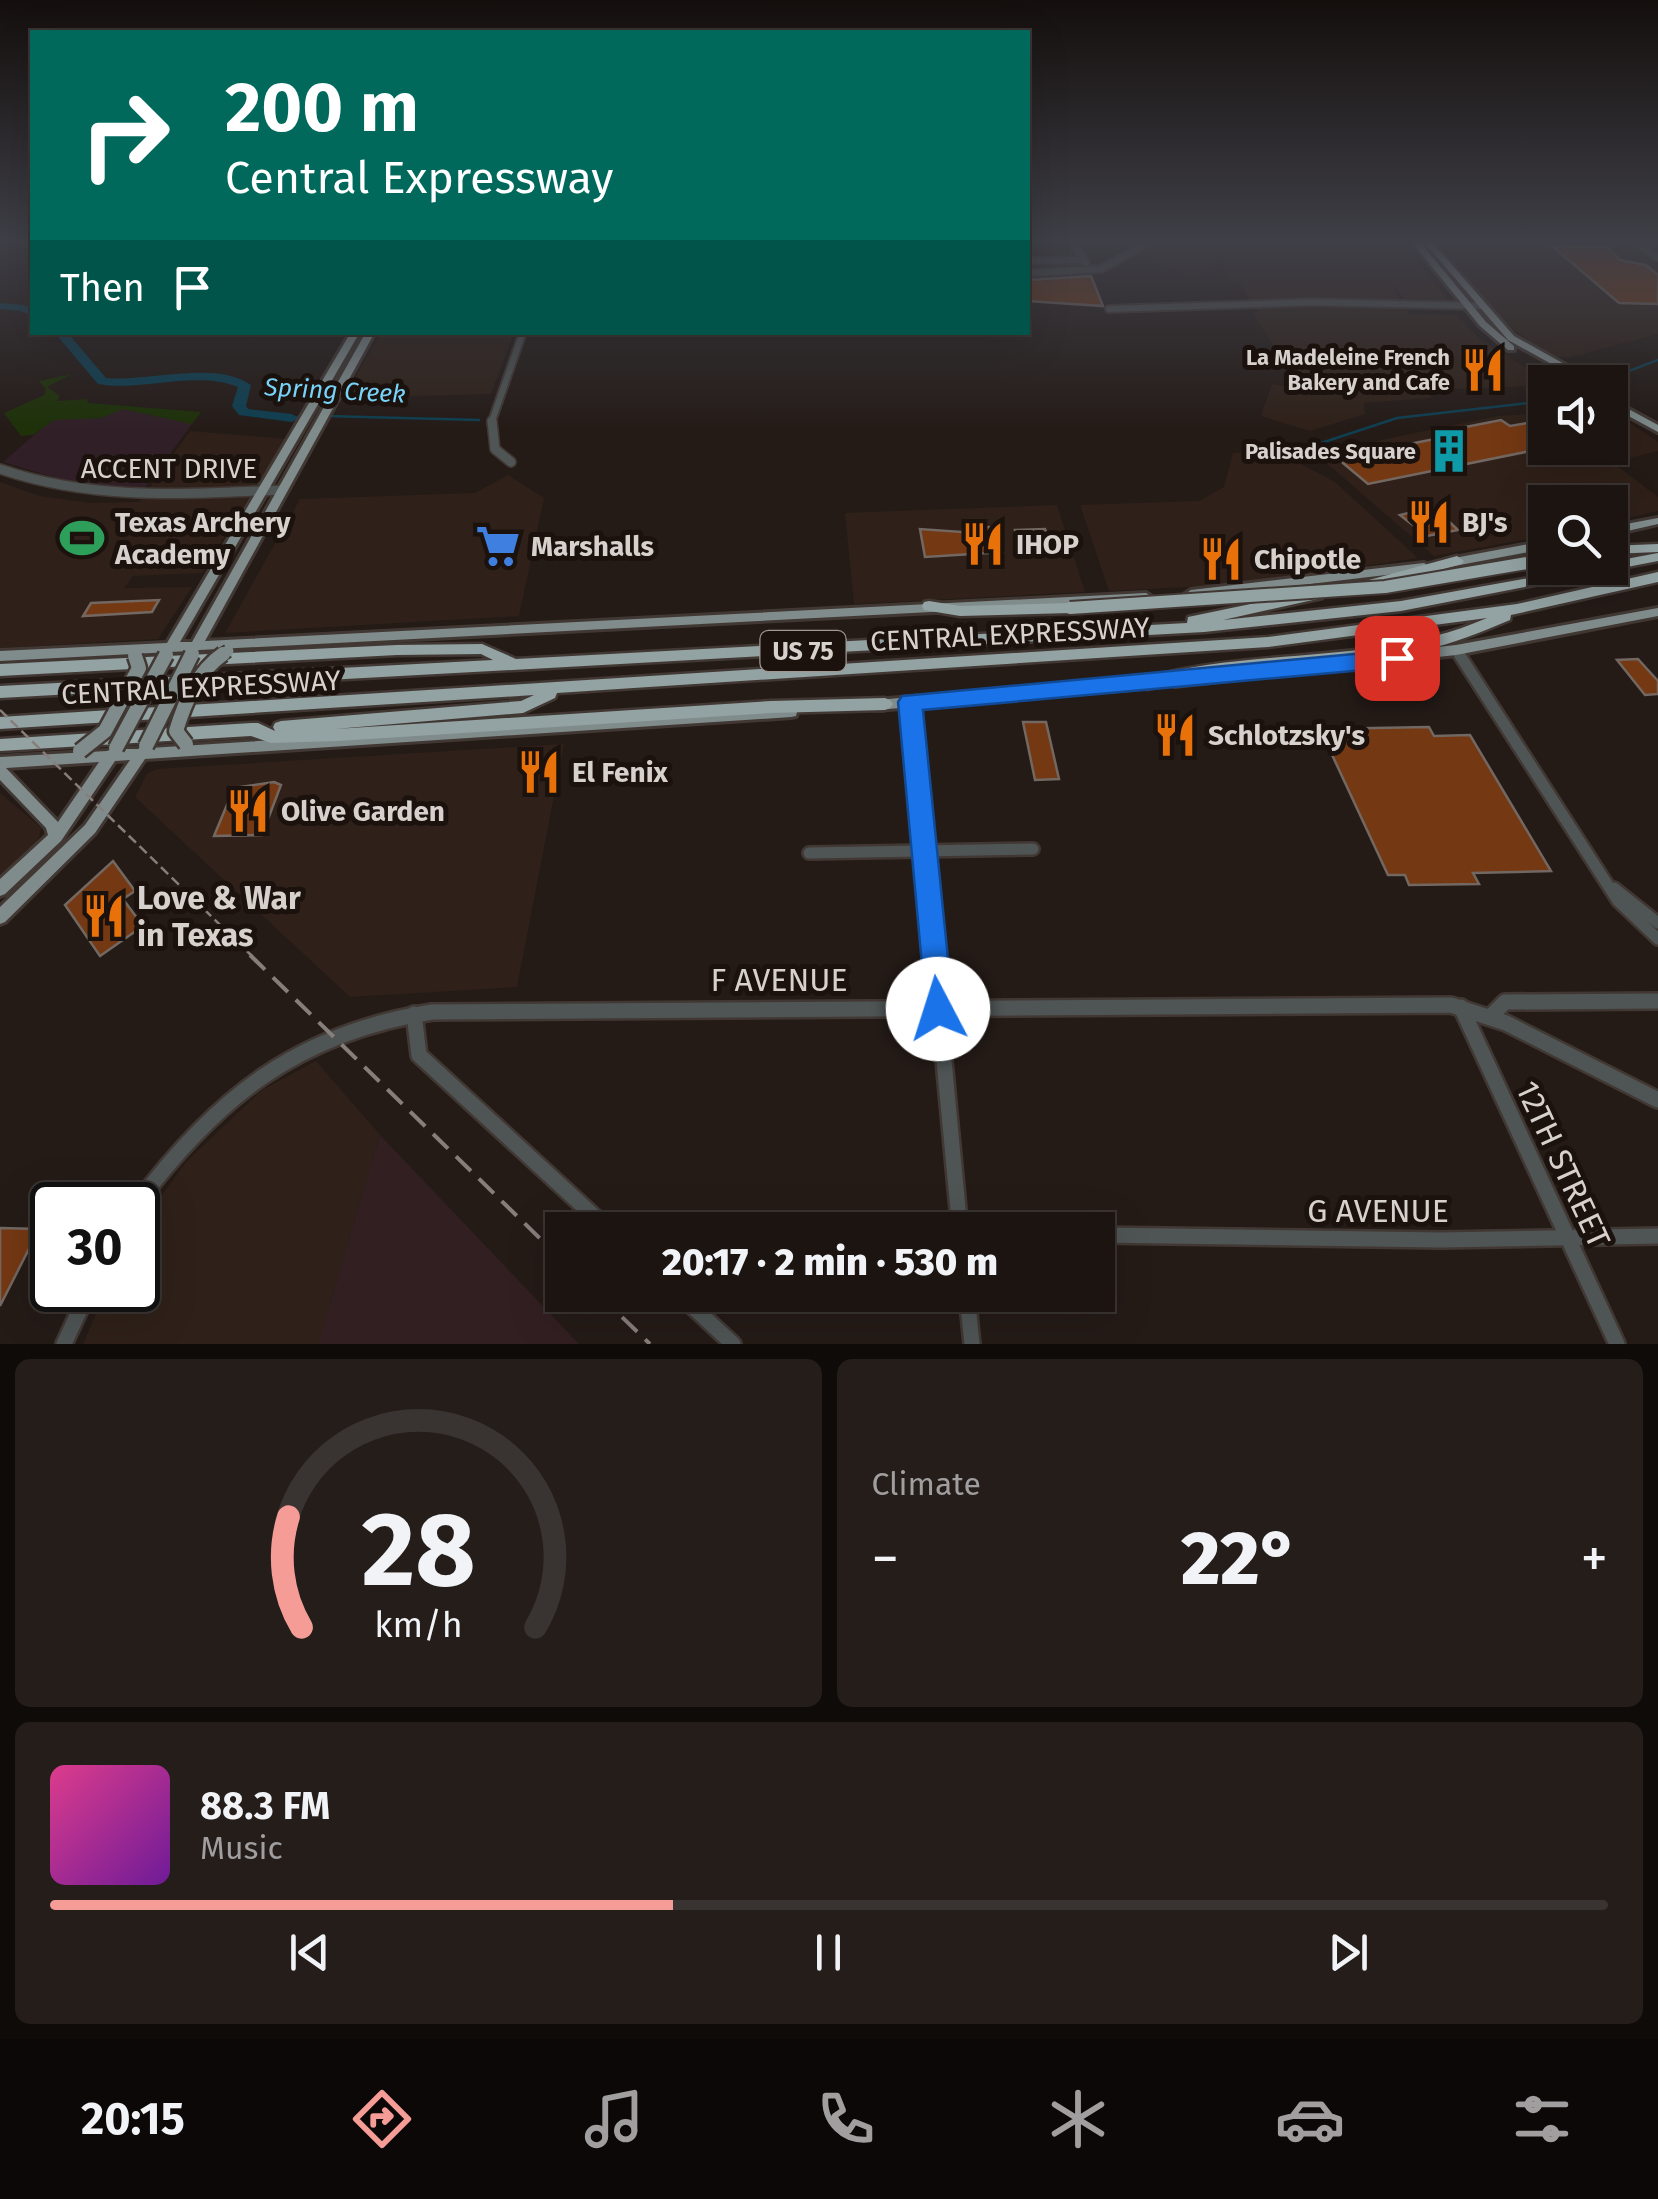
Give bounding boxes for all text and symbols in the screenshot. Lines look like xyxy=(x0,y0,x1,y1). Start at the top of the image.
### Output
text: 200 m xyxy=(225,66,419,150)
icon: right xyxy=(60,70,190,200)
text: Central Expressway xyxy=(225,151,614,205)
icon: arrive xyxy=(165,260,220,315)
text: Then xyxy=(60,265,145,311)
place label: La Madeleine French Bakery and Cafe xyxy=(1246,344,1450,396)
restaurant icon: La Madeleine French Bakery and Cafe xyxy=(1459,346,1507,394)
map controls xyxy=(1528,365,1628,585)
button: sound xyxy=(1528,365,1628,465)
water label: Spring Creek xyxy=(262,372,406,410)
building icon: Palisades Square xyxy=(1425,427,1473,475)
place label: Palisades Square xyxy=(1245,438,1416,465)
street label: ACCENT DRIVE xyxy=(81,452,257,485)
button: search xyxy=(1528,485,1628,585)
restaurant icon: BJ's xyxy=(1405,498,1453,546)
place label: Texas Archery Academy xyxy=(114,506,291,571)
place label: BJ's xyxy=(1462,506,1507,539)
sports icon: Texas Archery Academy xyxy=(58,514,106,562)
restaurant icon: IHOP xyxy=(959,520,1007,568)
supermarket icon: Marshalls xyxy=(474,522,522,570)
place label: IHOP xyxy=(1016,528,1079,561)
place label: Marshalls xyxy=(531,530,654,563)
restaurant icon: Chipotle xyxy=(1197,535,1245,583)
place label: Chipotle xyxy=(1254,543,1361,576)
street label: CENTRAL EXPRESSWAY xyxy=(869,611,1151,658)
pin xyxy=(1355,616,1440,701)
road number: US 75 xyxy=(760,631,846,671)
icon: arrive xyxy=(1370,631,1425,686)
street label: CENTRAL EXPRESSWAY xyxy=(60,664,342,711)
restaurant icon: Schlotzsky's xyxy=(1151,711,1199,759)
place label: Schlotzsky's xyxy=(1208,719,1365,752)
restaurant icon: El Fenix xyxy=(515,748,563,796)
place label: El Fenix xyxy=(572,756,669,789)
restaurant icon: Olive Garden xyxy=(224,787,272,835)
place label: Olive Garden xyxy=(281,795,445,828)
place label: Love & War in Texas xyxy=(137,879,301,954)
restaurant icon: Love & War in Texas xyxy=(80,892,128,940)
position arrow xyxy=(886,957,990,1061)
street label: F AVENUE xyxy=(710,961,848,999)
street label: 12TH STREET xyxy=(1508,1075,1618,1254)
speed limit sign: 30 xyxy=(30,1182,160,1312)
street label: G AVENUE xyxy=(1307,1192,1449,1230)
text: 20:17 · 2 min · 530 m xyxy=(662,1239,998,1285)
text: Climate xyxy=(872,1465,981,1503)
text: 28 xyxy=(361,1488,475,1613)
text: 22° xyxy=(1181,1514,1299,1604)
text: − xyxy=(872,1526,899,1592)
text: + xyxy=(1581,1526,1608,1592)
text: km/h xyxy=(374,1604,462,1646)
text: 88.3 FM xyxy=(200,1783,330,1829)
text: Music xyxy=(200,1829,283,1867)
icon: previous xyxy=(282,1925,337,1980)
icon: pause xyxy=(801,1925,856,1980)
icon: next xyxy=(1321,1925,1376,1980)
icon: directions xyxy=(347,2084,417,2154)
icon: music xyxy=(579,2084,649,2154)
icon: phone xyxy=(811,2084,881,2154)
icon: climate xyxy=(1043,2084,1113,2154)
icon: car xyxy=(1275,2084,1345,2154)
icon: filters xyxy=(1507,2084,1577,2154)
text: 20:15 xyxy=(81,2092,185,2146)

